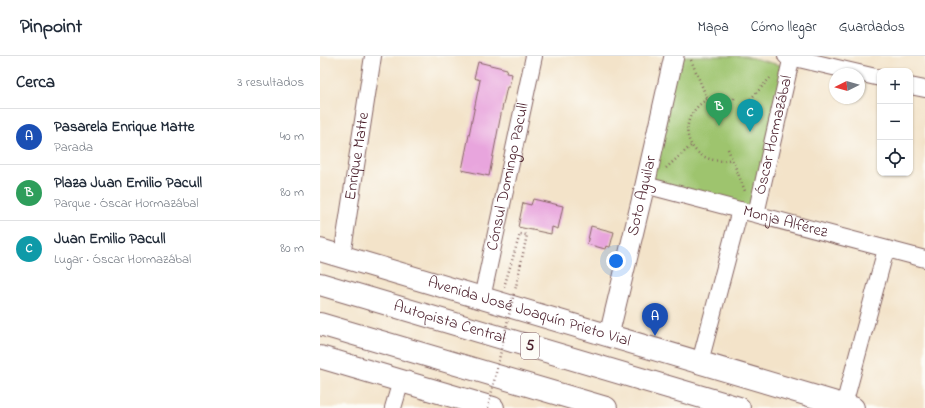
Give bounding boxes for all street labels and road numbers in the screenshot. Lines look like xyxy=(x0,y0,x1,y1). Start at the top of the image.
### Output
street label: Óscar Hormazábal xyxy=(749,73,799,197)
street label: Cónsul Domingo Pacull xyxy=(481,100,536,253)
street label: Enrique Matte xyxy=(339,110,376,202)
street label: Soto Aguilar xyxy=(621,153,663,238)
street label: Monja Alférez xyxy=(740,199,831,245)
street label: Avenida José Joaquín Prieto Vial xyxy=(425,271,634,353)
street label: Autopista Central xyxy=(390,294,509,350)
road number: 5 xyxy=(521,333,539,359)

